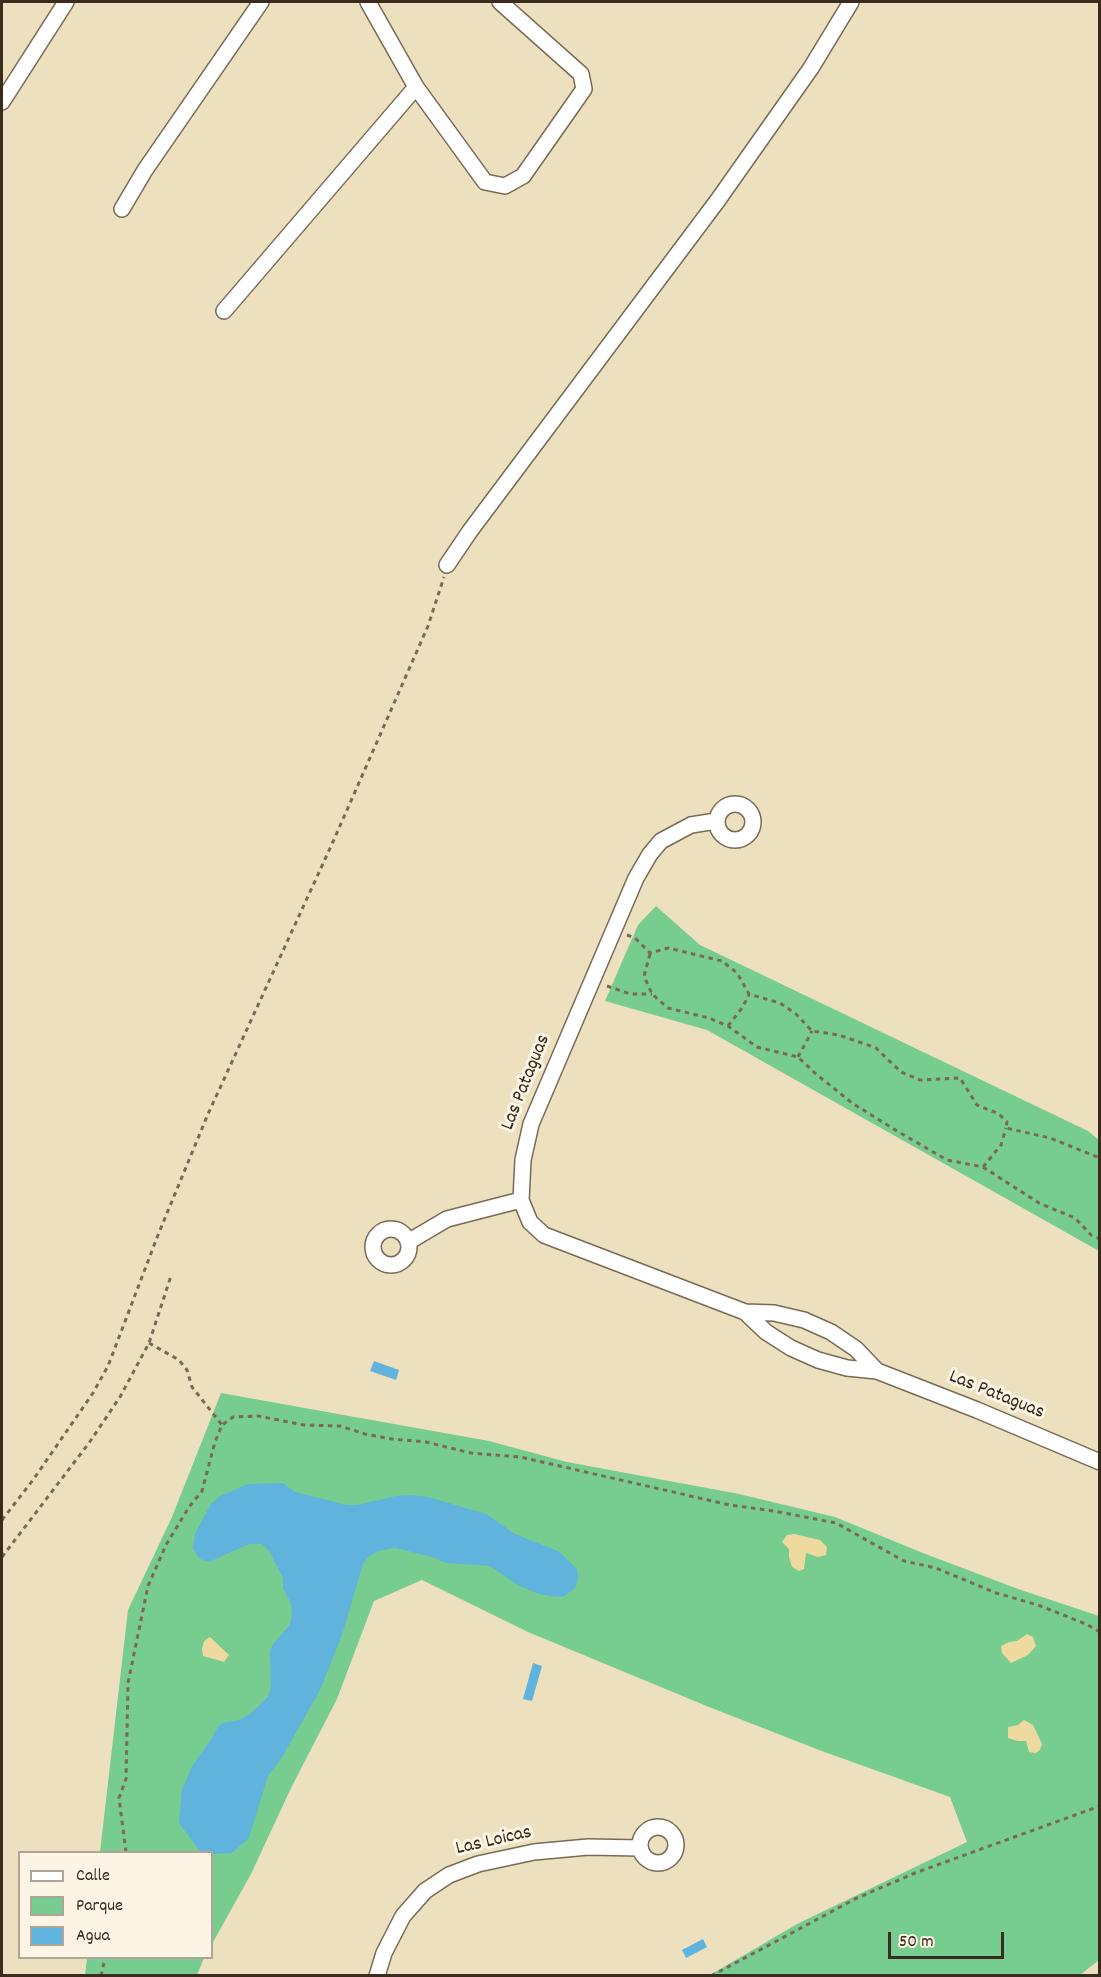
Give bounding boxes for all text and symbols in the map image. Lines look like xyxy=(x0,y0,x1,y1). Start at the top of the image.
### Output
street label: Las Pataguas xyxy=(497,1032,557,1134)
street label: Las Pataguas xyxy=(945,1366,1047,1426)
street label: Las Loicas xyxy=(454,1822,534,1862)
legend xyxy=(18,1851,213,1959)
text: Calle xyxy=(76,1864,110,1889)
text: Parque xyxy=(76,1894,123,1919)
scale bar xyxy=(891,1920,1006,1958)
text: Agua xyxy=(76,1924,110,1949)
text: 50 m xyxy=(899,1930,934,1955)

